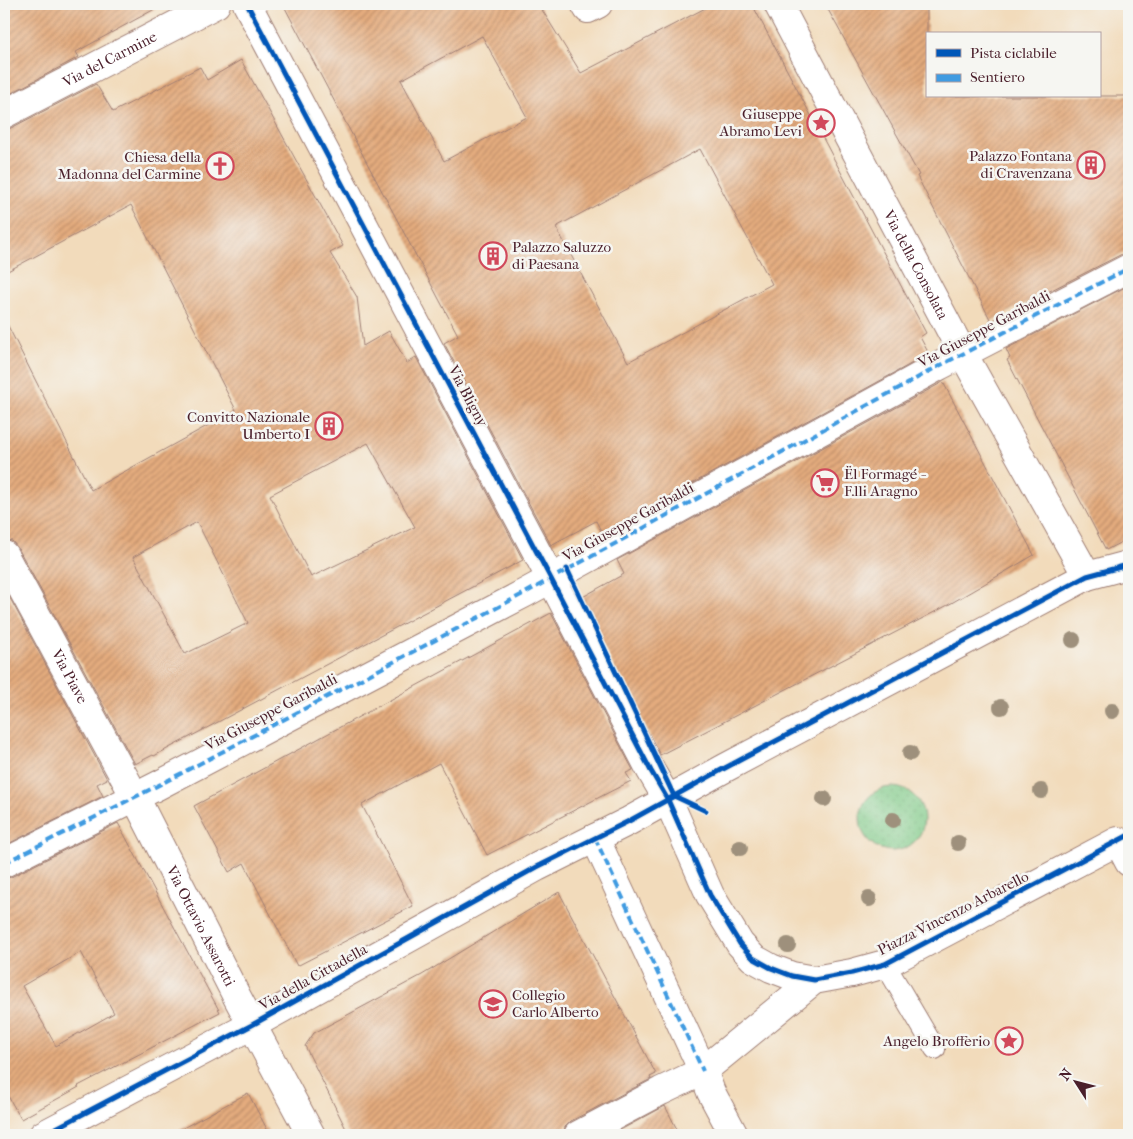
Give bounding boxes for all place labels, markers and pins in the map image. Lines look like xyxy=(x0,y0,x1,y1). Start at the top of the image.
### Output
place label: Giuseppe Abramo Levi xyxy=(719,105,803,140)
place icon: Giuseppe Abramo Levi xyxy=(806,108,836,138)
place label: Palazzo Fontana di Cravenzana xyxy=(969,147,1073,182)
place label: Chiesa della Madonna del Carmine xyxy=(58,148,202,183)
building icon: Palazzo Fontana di Cravenzana xyxy=(1076,150,1106,180)
church icon: Chiesa della Madonna del Carmine xyxy=(205,151,235,181)
place label: Palazzo Saluzzo di Paesana xyxy=(512,238,612,273)
building icon: Palazzo Saluzzo di Paesana xyxy=(478,241,508,271)
place label: Convitto Nazionale Umberto I xyxy=(187,408,311,443)
building icon: Convitto Nazionale Umberto I xyxy=(314,411,344,441)
place label: Ël Formagé - F.lli Aragno xyxy=(844,465,926,500)
supermarket icon: Ël Formagé - F.lli Aragno xyxy=(810,468,840,498)
place label: Collegio Carlo Alberto xyxy=(512,986,599,1021)
school or university icon: Collegio Carlo Alberto xyxy=(478,989,508,1019)
place icon: Angelo Brofferio xyxy=(994,1026,1024,1056)
place label: Angelo Brofferio xyxy=(882,1032,990,1050)

